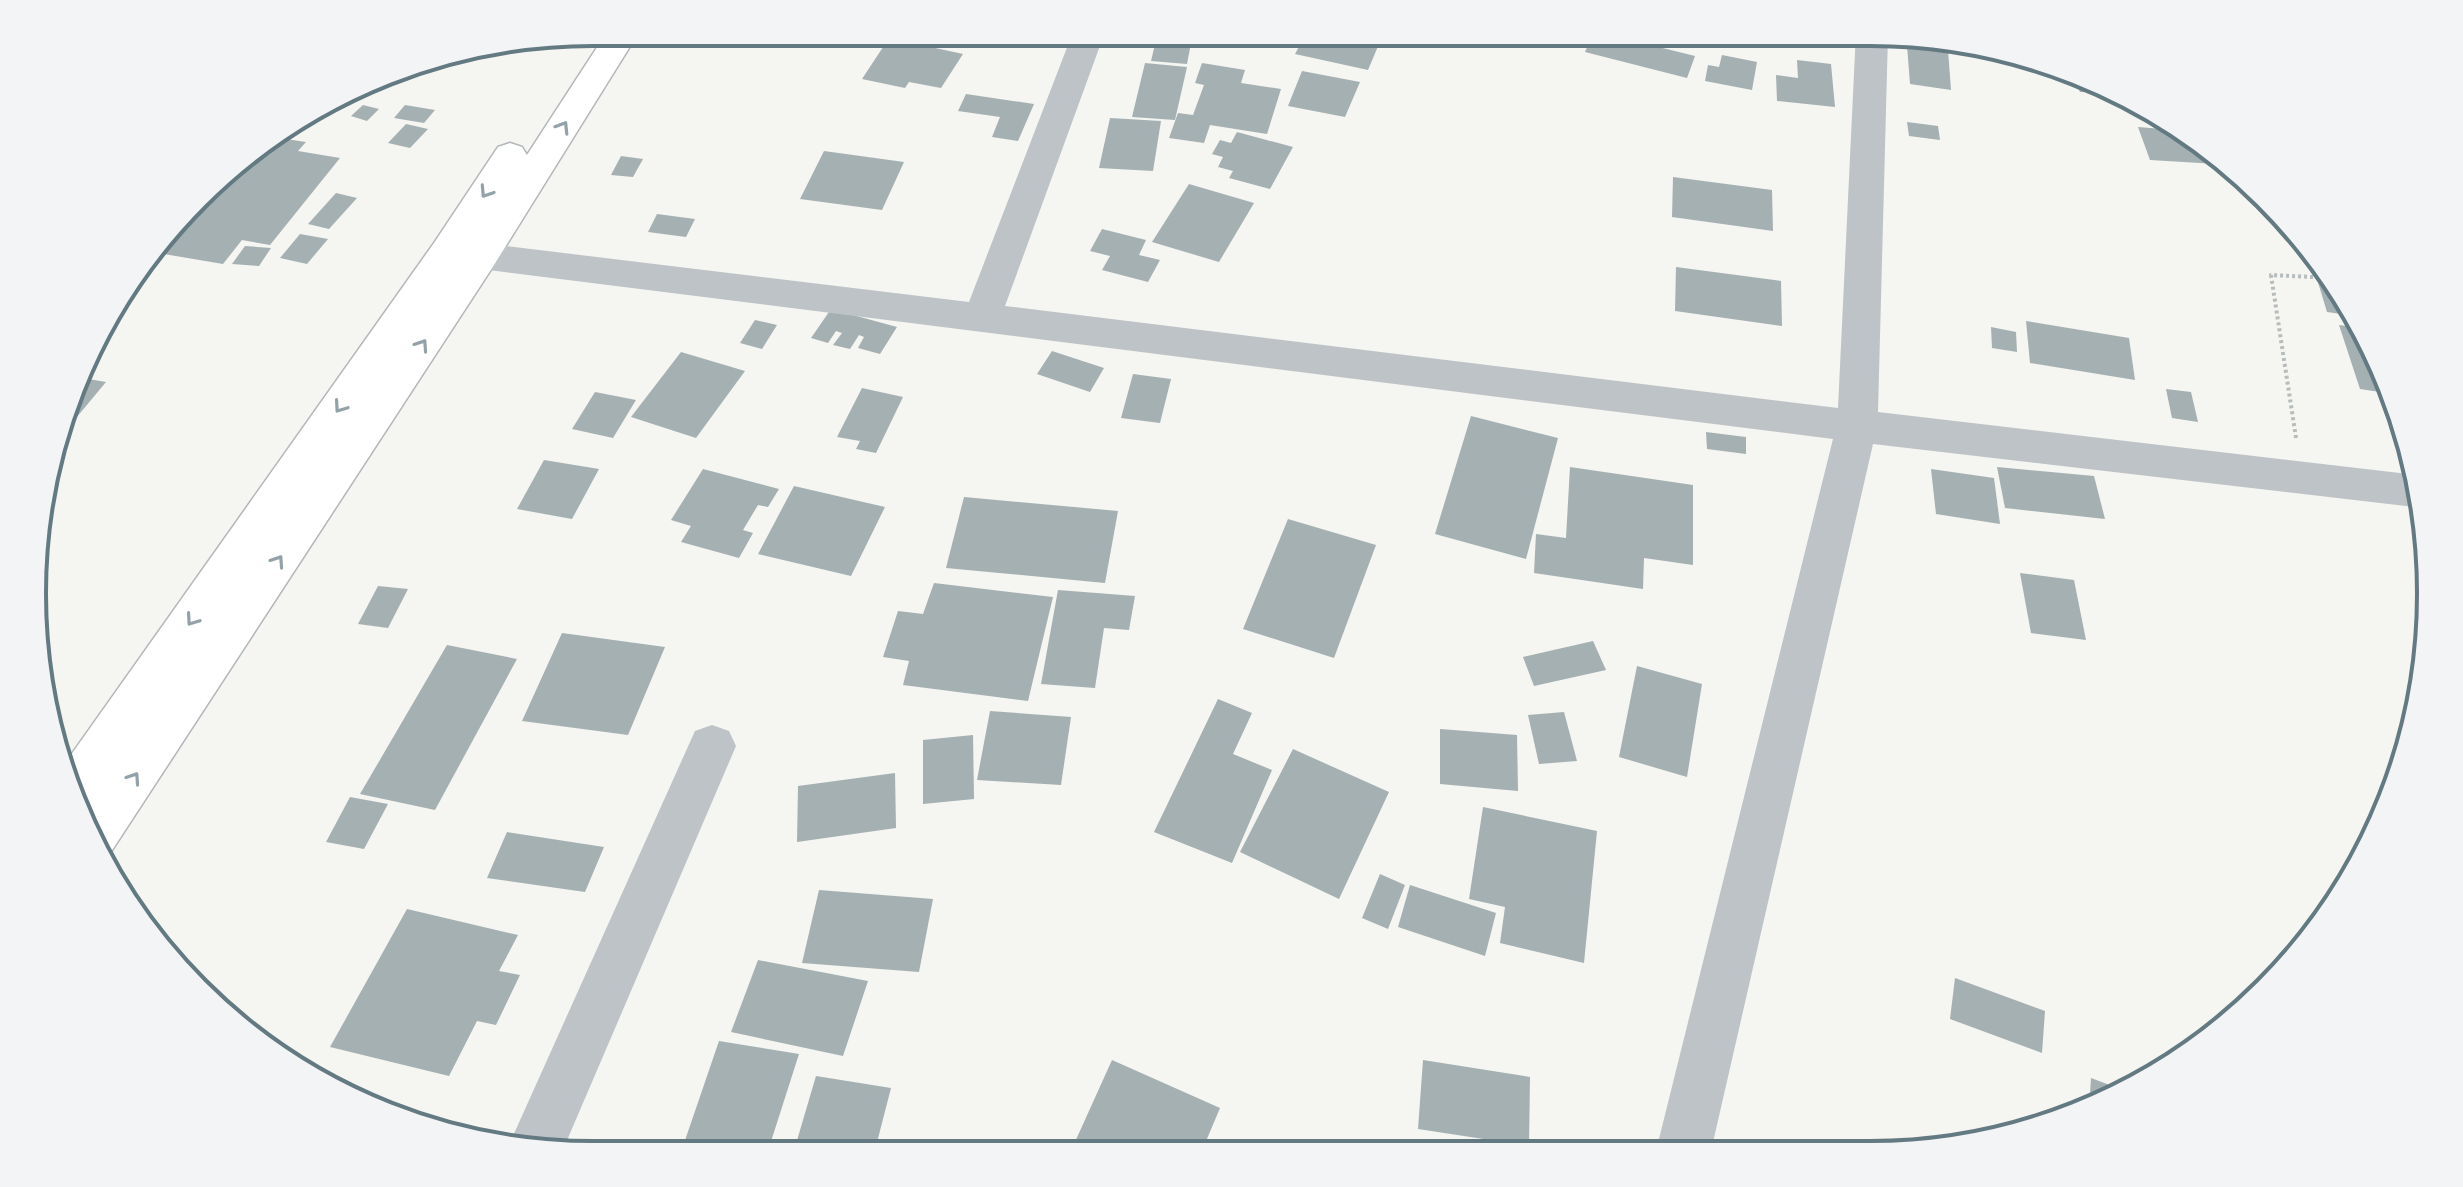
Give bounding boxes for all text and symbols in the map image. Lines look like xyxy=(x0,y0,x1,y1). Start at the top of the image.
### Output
one-way arrow xyxy=(554,121,569,136)
one-way arrow xyxy=(481,183,496,197)
one-way arrow xyxy=(412,339,427,354)
one-way arrow xyxy=(335,398,350,412)
one-way arrow xyxy=(268,556,283,570)
one-way arrow xyxy=(187,612,202,626)
one-way arrow xyxy=(124,772,139,786)

